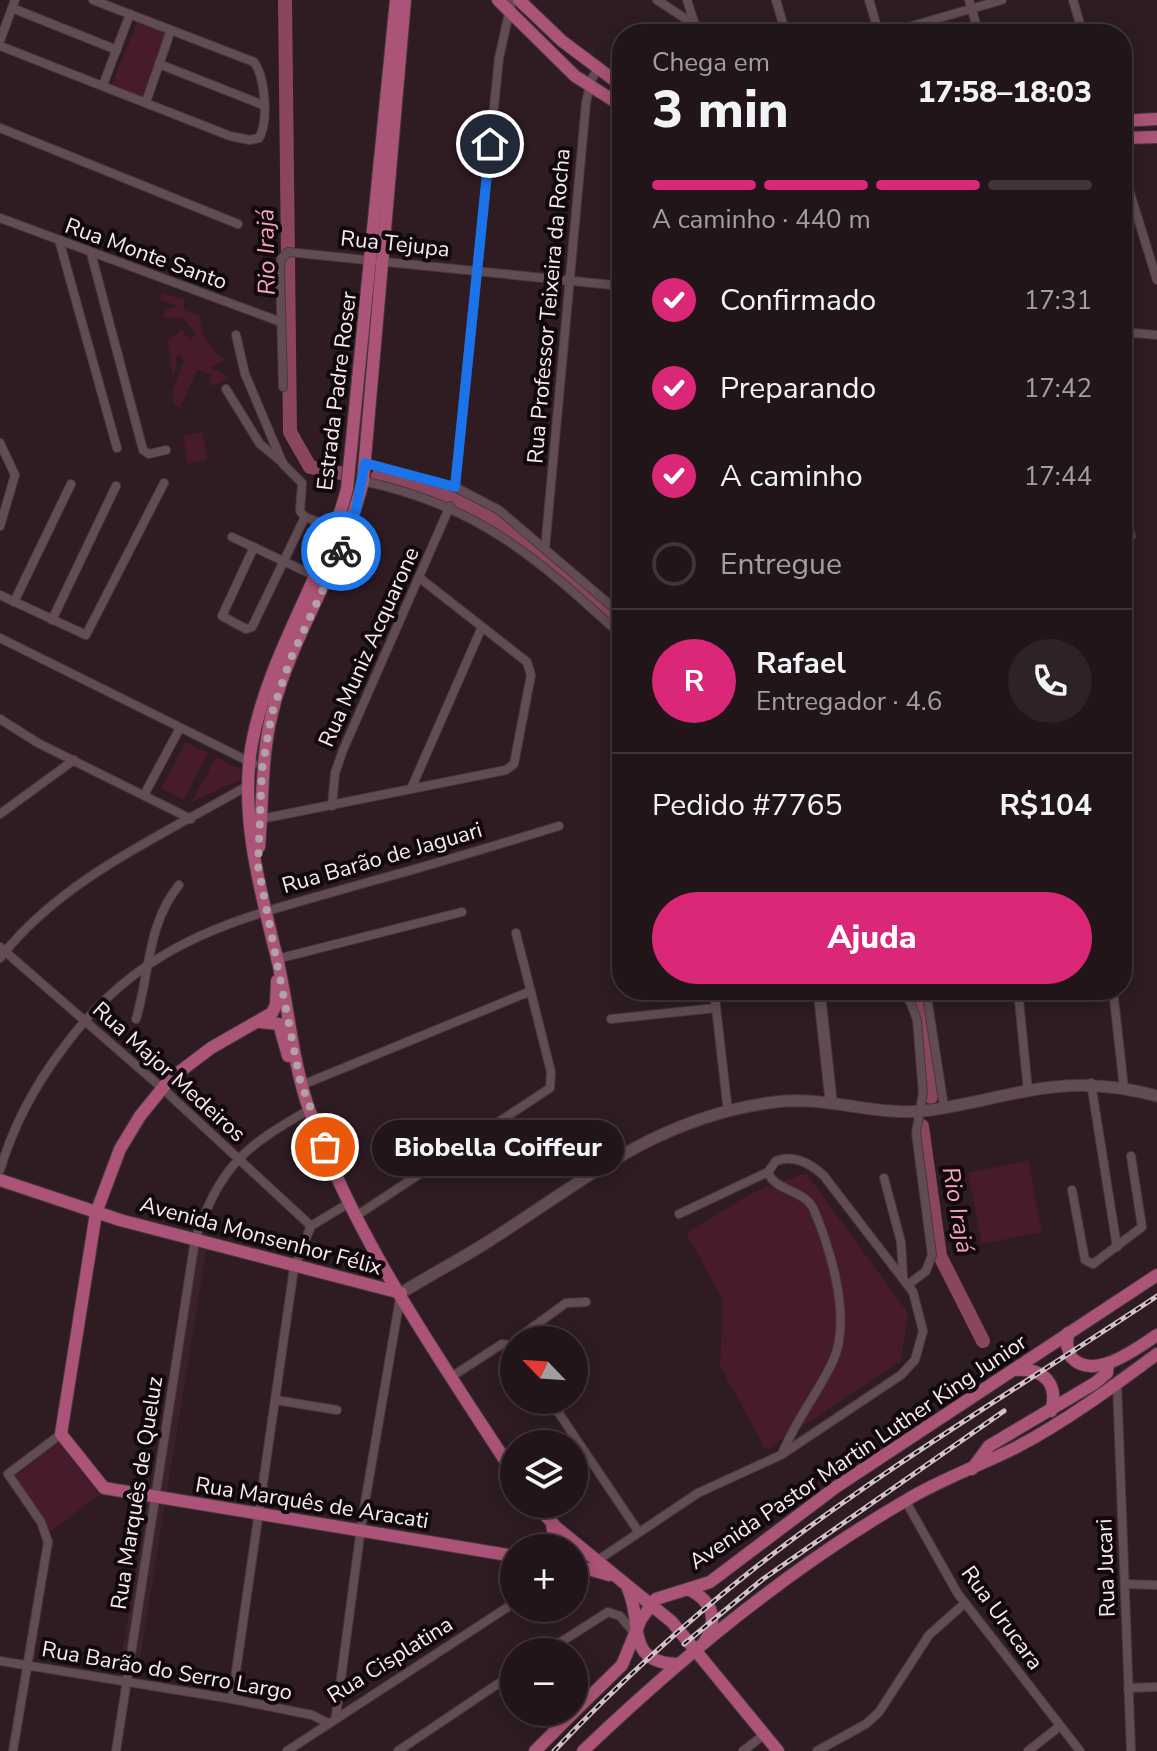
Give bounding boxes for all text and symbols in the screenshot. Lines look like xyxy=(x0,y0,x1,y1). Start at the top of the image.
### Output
text: Chega em xyxy=(652,45,770,80)
text: 17:58–18:03 xyxy=(917,72,1092,113)
text: 3 min xyxy=(652,74,789,145)
pin xyxy=(456,110,524,178)
icon: home xyxy=(468,122,512,166)
street label: Rua Professor Teixeira da Rocha xyxy=(520,147,578,465)
text: A caminho · 440 m xyxy=(652,202,871,237)
water label: Rio Irajá xyxy=(249,208,283,296)
street label: Rua Monte Santo xyxy=(61,211,231,297)
street label: Rua Tejupa xyxy=(339,223,451,265)
icon: check xyxy=(652,278,696,322)
text: Confirmado xyxy=(720,280,876,321)
text: 17:31 xyxy=(1024,283,1092,318)
street label: Estrada Padre Roser xyxy=(310,290,364,492)
icon: check xyxy=(652,366,696,410)
text: Preparando xyxy=(720,368,876,409)
text: 17:42 xyxy=(1024,371,1092,406)
icon: check xyxy=(652,454,696,498)
text: A caminho xyxy=(720,456,863,497)
text: 17:44 xyxy=(1024,459,1092,494)
courier xyxy=(301,511,381,591)
icon: bike xyxy=(319,529,363,573)
street label: Rua Muniz Acquarone xyxy=(311,542,427,752)
text: Entregue xyxy=(720,544,842,585)
button: phone xyxy=(1008,639,1092,723)
text: Rafael xyxy=(756,643,846,684)
text: R xyxy=(684,661,704,702)
text: Entregador · 4.6 xyxy=(756,684,942,719)
text: Pedido #7765 xyxy=(652,785,843,826)
text: R$104 xyxy=(999,785,1092,826)
street label: Rua Barão de Jaguari xyxy=(278,815,486,901)
button: Ajuda xyxy=(652,892,1092,984)
street label: Rua Major Medeiros xyxy=(86,995,252,1149)
pin xyxy=(291,1113,359,1181)
callout: Biobella Coiffeur xyxy=(373,1119,625,1175)
icon: bag xyxy=(303,1125,347,1169)
text: Biobella Coiffeur xyxy=(394,1130,602,1165)
water label: Rio Irajá xyxy=(935,1164,981,1256)
street label: Avenida Monsenhor Félix xyxy=(137,1189,386,1283)
north arrow xyxy=(500,1326,588,1414)
map controls xyxy=(500,1326,588,1726)
street label: Avenida Pastor Martin Luther King Junior xyxy=(683,1327,1033,1577)
street label: Rua Marquês de Queluz xyxy=(104,1374,170,1612)
button: layers xyxy=(500,1430,588,1518)
street label: Rua Marquês de Aracati xyxy=(193,1470,431,1536)
street label: Rua Jucari xyxy=(1089,1518,1123,1618)
button: + xyxy=(500,1534,588,1622)
street label: Rua Urucara xyxy=(954,1560,1050,1676)
street label: Rua Cisplatina xyxy=(321,1609,459,1711)
street label: Rua Barão do Serro Largo xyxy=(39,1634,295,1708)
button: − xyxy=(500,1638,588,1726)

